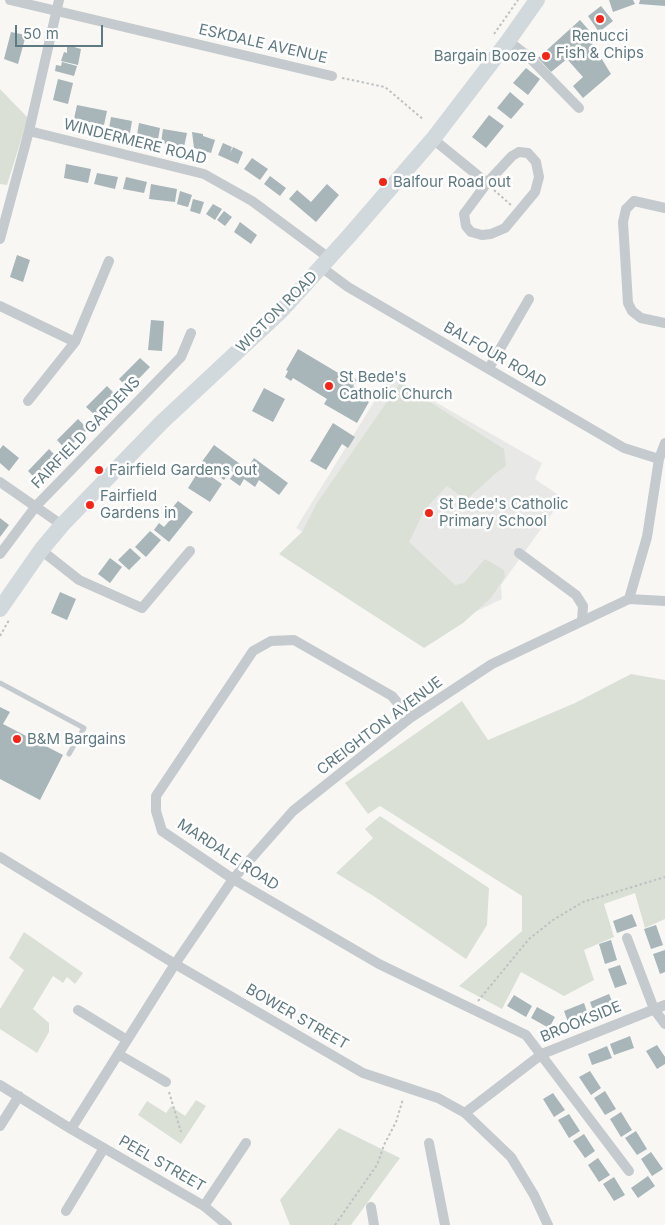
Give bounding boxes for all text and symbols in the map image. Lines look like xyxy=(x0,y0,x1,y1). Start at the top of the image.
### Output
marker: Renucci Fish & Chips xyxy=(594,13,606,25)
scale bar xyxy=(18,15,105,47)
street label: ESKDALE AVENUE xyxy=(197,20,329,68)
text: 50 m xyxy=(23,24,59,43)
place label: Renucci Fish & Chips xyxy=(556,27,644,62)
place label: Bargain Booze xyxy=(434,47,536,65)
marker: Bargain Booze xyxy=(540,50,552,62)
street label: WINDERMERE ROAD xyxy=(62,116,208,168)
place label: Balfour Road out xyxy=(393,173,511,191)
marker: Balfour Road out xyxy=(377,176,389,188)
street label: WIGTON ROAD xyxy=(233,268,321,356)
street label: BALFOUR ROAD xyxy=(440,318,550,392)
place label: St Bede's Catholic Church xyxy=(339,368,453,403)
street label: FAIRFIELD GARDENS xyxy=(28,373,144,493)
marker: St Bede's Catholic Church xyxy=(323,380,335,392)
place label: Fairfield Gardens out xyxy=(109,461,257,479)
marker: Fairfield Gardens out xyxy=(93,464,105,476)
place label: Fairfield Gardens in xyxy=(100,487,176,522)
place label: St Bede's Catholic Primary School xyxy=(439,495,569,530)
marker: Fairfield Gardens in xyxy=(84,499,96,511)
marker: St Bede's Catholic Primary School xyxy=(423,507,435,519)
street label: CREIGHTON AVENUE xyxy=(314,673,446,779)
place label: B&M Bargains xyxy=(27,730,126,748)
marker: B&M Bargains xyxy=(11,733,23,745)
street label: MARDALE ROAD xyxy=(174,815,282,895)
street label: BOWER STREET xyxy=(242,980,352,1054)
street label: BROOKSIDE xyxy=(538,998,624,1046)
street label: PEEL STREET xyxy=(116,1132,208,1196)

